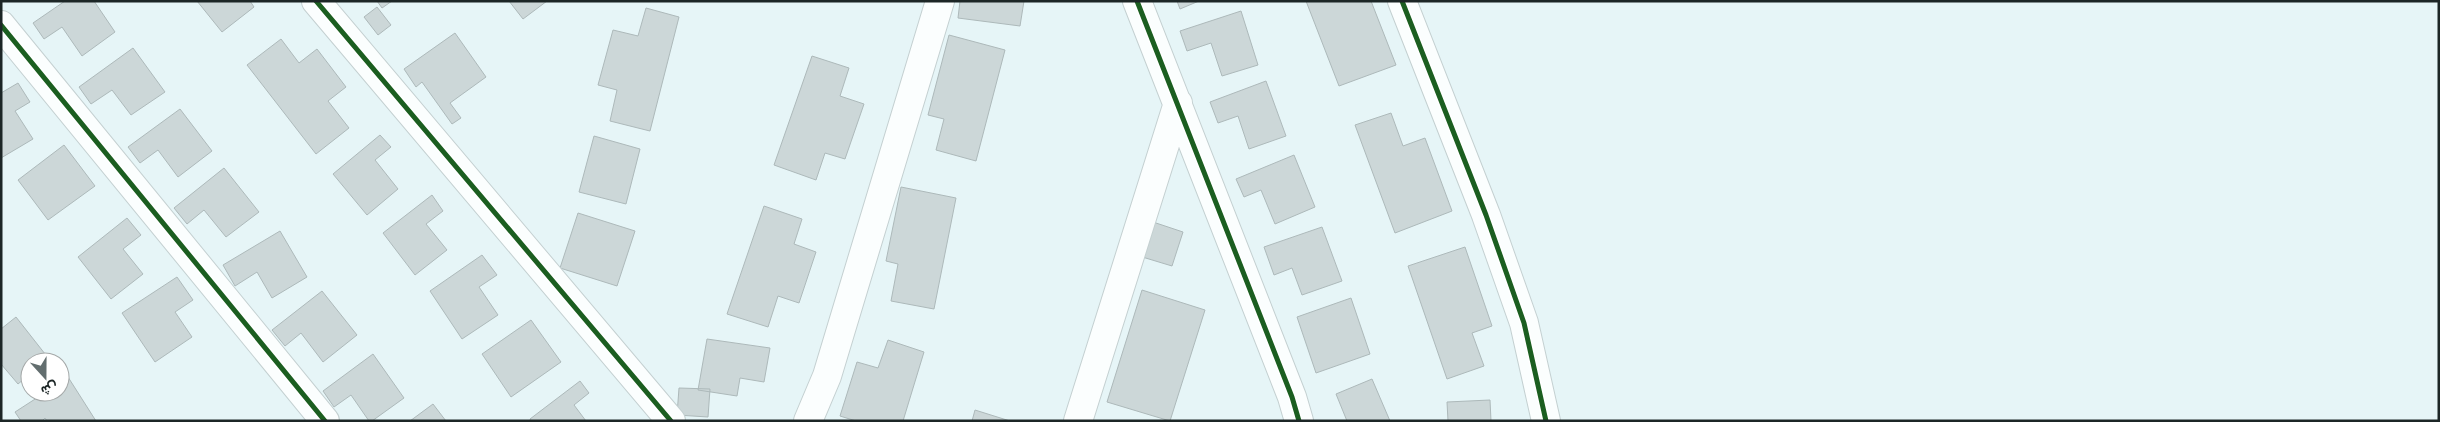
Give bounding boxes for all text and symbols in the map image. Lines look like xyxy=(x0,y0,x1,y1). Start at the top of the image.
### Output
north arrow xyxy=(20,352,70,402)
text: ش xyxy=(38,378,60,400)

